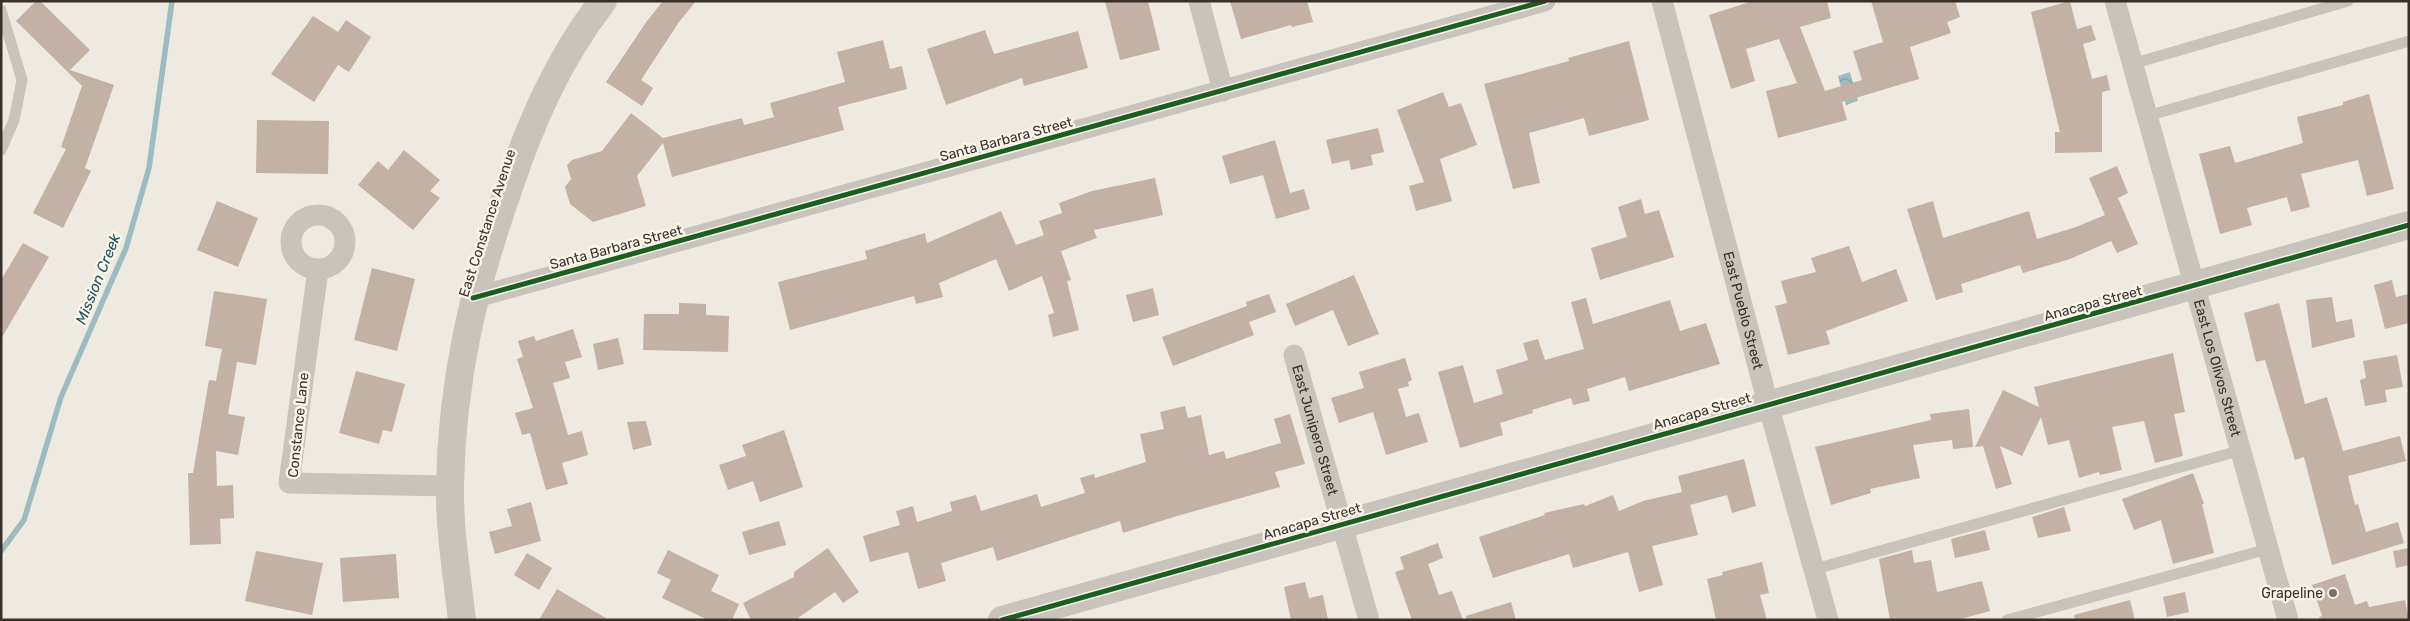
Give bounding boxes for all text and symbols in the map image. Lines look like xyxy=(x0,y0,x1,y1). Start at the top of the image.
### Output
street label: Santa Barbara Street xyxy=(938,113,1075,165)
street label: East Constance Avenue xyxy=(456,147,519,299)
street label: Santa Barbara Street xyxy=(548,221,685,273)
water label: Mission Creek xyxy=(72,231,124,327)
street label: East Pueblo Street xyxy=(1719,250,1767,372)
street label: Anacapa Street xyxy=(2042,282,2145,325)
street label: East Los Olivos Street xyxy=(2190,298,2244,439)
street label: East Junipero Street xyxy=(1288,363,1341,498)
street label: Constance Lane xyxy=(285,371,312,478)
street label: Anacapa Street xyxy=(1651,389,1754,434)
street label: Anacapa Street xyxy=(1261,499,1364,544)
place label: Grapeline xyxy=(2261,585,2323,602)
marker: Grapeline xyxy=(2327,587,2339,599)

